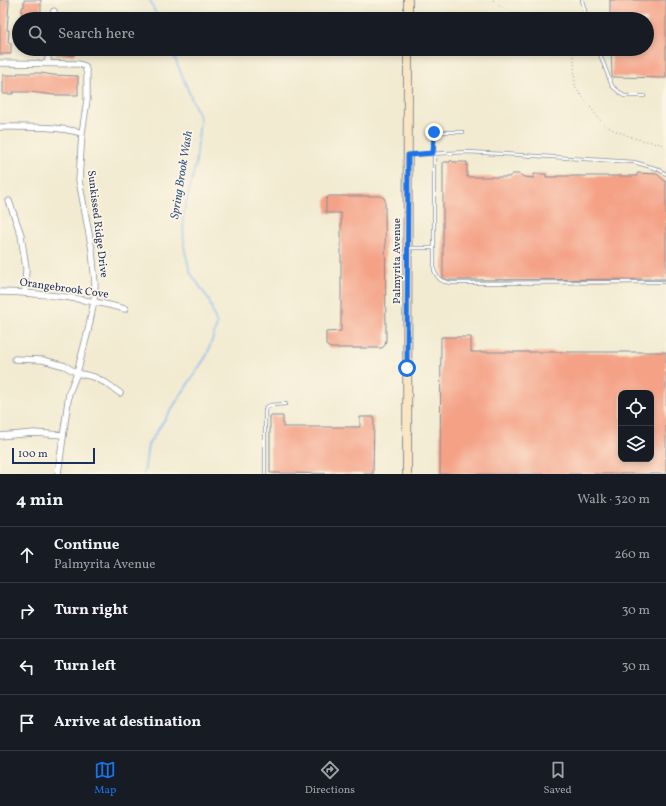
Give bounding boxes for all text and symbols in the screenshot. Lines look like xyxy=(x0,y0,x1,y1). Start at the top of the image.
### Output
search box xyxy=(12,12,654,56)
icon: search xyxy=(26,23,48,45)
text: Search here xyxy=(58,24,135,45)
route end xyxy=(425,123,443,141)
water label: Spring Brook Wash xyxy=(167,130,197,220)
street label: Sunkissed Ridge Drive xyxy=(83,169,111,279)
street label: Palmyrita Avenue xyxy=(390,218,405,304)
street label: Orangebrook Cove xyxy=(18,275,110,303)
route start xyxy=(398,359,416,377)
map controls xyxy=(618,390,654,462)
button: locate xyxy=(618,390,654,426)
button: layers xyxy=(618,426,654,462)
scale bar xyxy=(12,446,95,465)
text: 100 m xyxy=(18,447,48,462)
text: 4 min xyxy=(16,489,63,512)
text: Walk · 320 m xyxy=(577,491,650,509)
text: Continue xyxy=(54,535,119,556)
icon: ahead xyxy=(16,544,38,566)
text: 260 m xyxy=(615,546,650,564)
text: Palmyrita Avenue xyxy=(54,556,155,574)
icon: right xyxy=(16,600,38,622)
text: Turn right xyxy=(54,600,128,621)
text: 30 m xyxy=(622,602,650,620)
icon: left xyxy=(16,656,38,678)
text: Turn left xyxy=(54,656,116,677)
text: 30 m xyxy=(622,658,650,676)
icon: arrive xyxy=(16,712,38,734)
text: Arrive at destination xyxy=(54,712,201,733)
tab: Map xyxy=(94,759,116,798)
tab: Directions xyxy=(305,759,355,798)
tab: Saved xyxy=(543,759,572,798)

